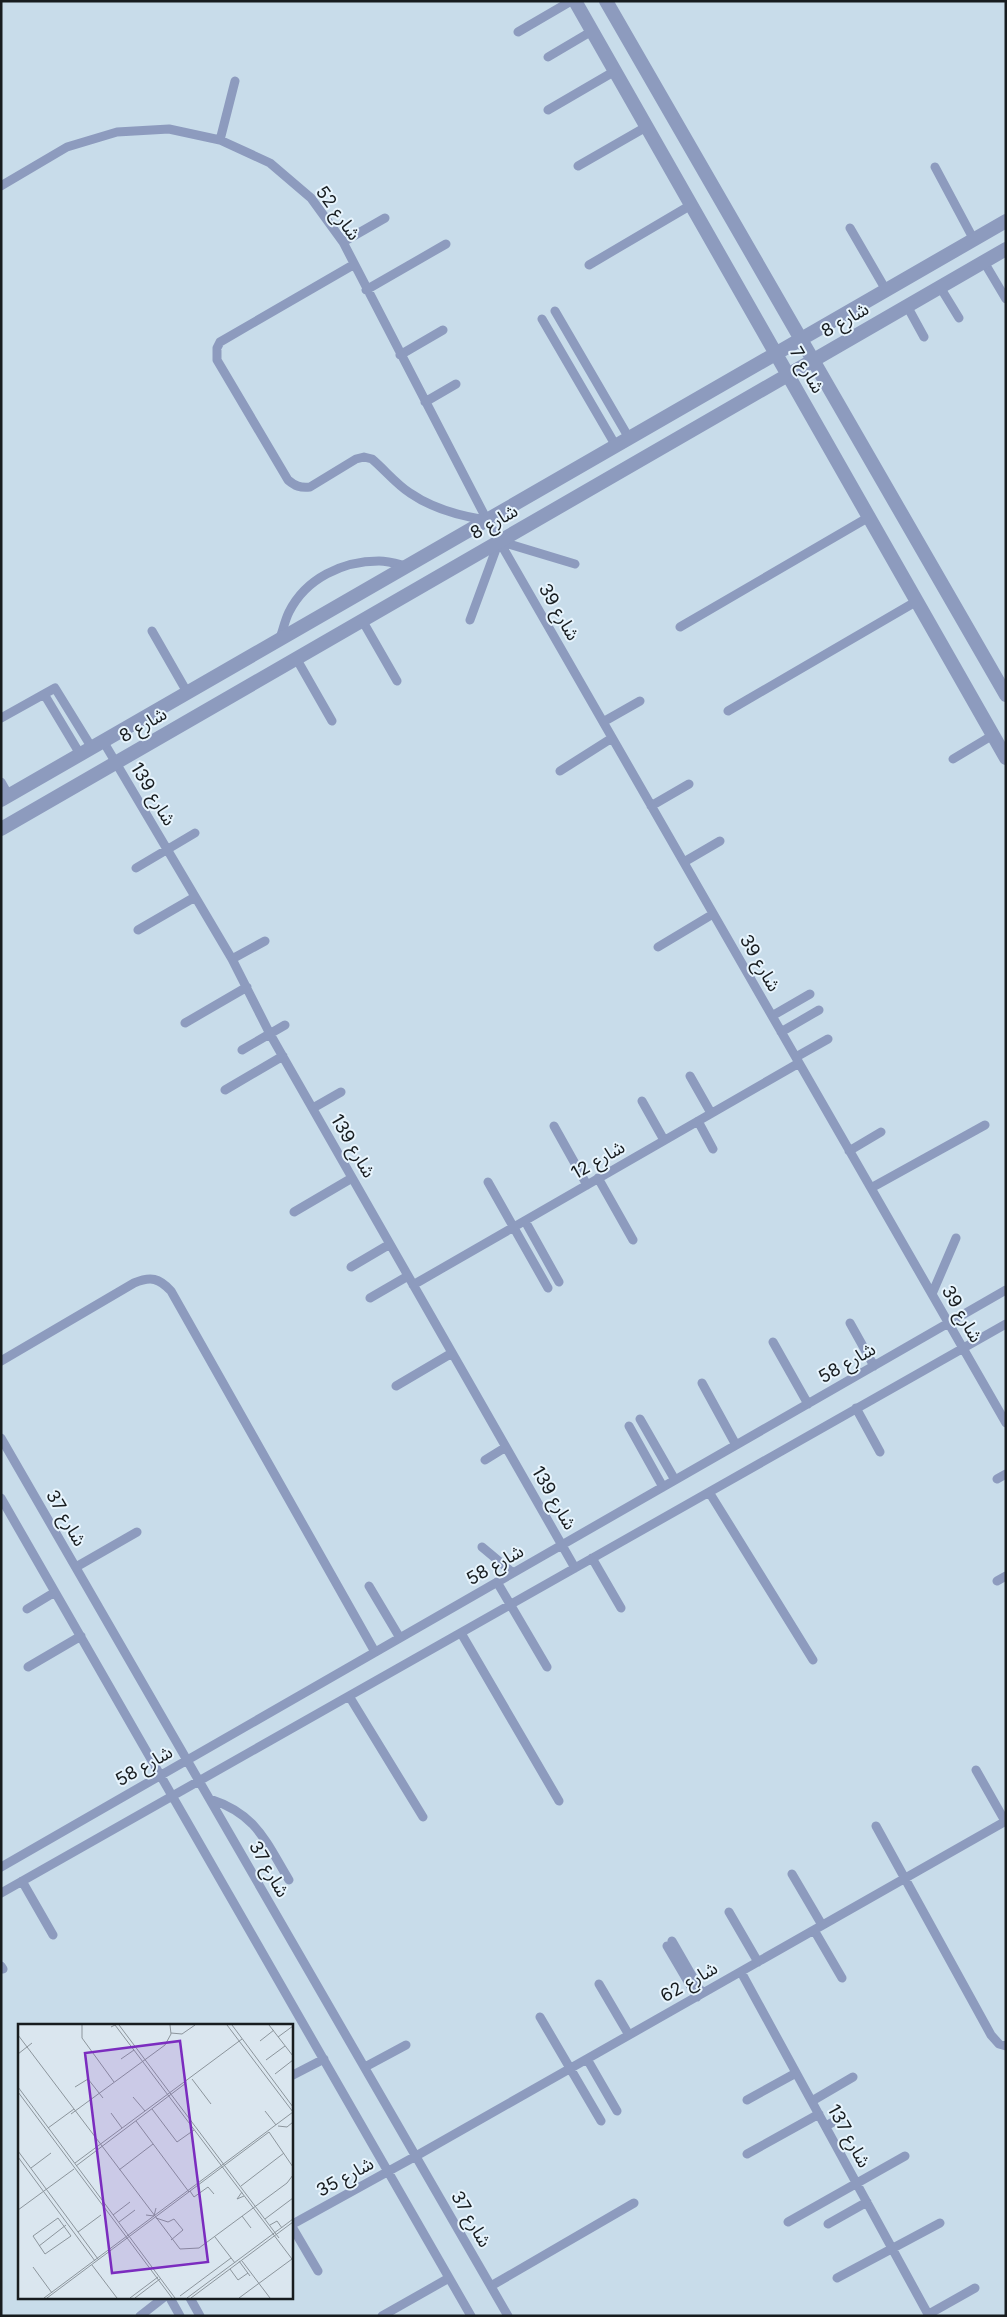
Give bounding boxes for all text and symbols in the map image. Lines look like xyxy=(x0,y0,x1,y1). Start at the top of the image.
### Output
street label: شارع 52 xyxy=(308,181,365,246)
street label: شارع 8 xyxy=(817,298,874,345)
street label: شارع 7 xyxy=(782,343,829,399)
street label: شارع 8 xyxy=(466,500,523,547)
street label: شارع 39 xyxy=(531,579,584,646)
street label: شارع 8 xyxy=(115,703,172,750)
street label: شارع 139 xyxy=(123,758,180,831)
street label: شارع 39 xyxy=(732,930,785,997)
street label: شارع 139 xyxy=(323,1110,380,1183)
street label: شارع 12 xyxy=(567,1136,630,1187)
street label: شارع 39 xyxy=(934,1281,987,1348)
street label: شارع 58 xyxy=(815,1338,881,1391)
street label: شارع 139 xyxy=(524,1462,581,1535)
street label: شارع 37 xyxy=(39,1486,91,1552)
street label: شارع 58 xyxy=(463,1540,529,1593)
street label: شارع 58 xyxy=(112,1741,178,1794)
street label: شارع 37 xyxy=(242,1837,294,1903)
street label: شارع 62 xyxy=(657,1957,723,2010)
inset map xyxy=(18,2024,292,2300)
street label: شارع 137 xyxy=(820,2101,875,2173)
street label: شارع 35 xyxy=(312,2152,379,2204)
street label: شارع 37 xyxy=(444,2187,496,2253)

